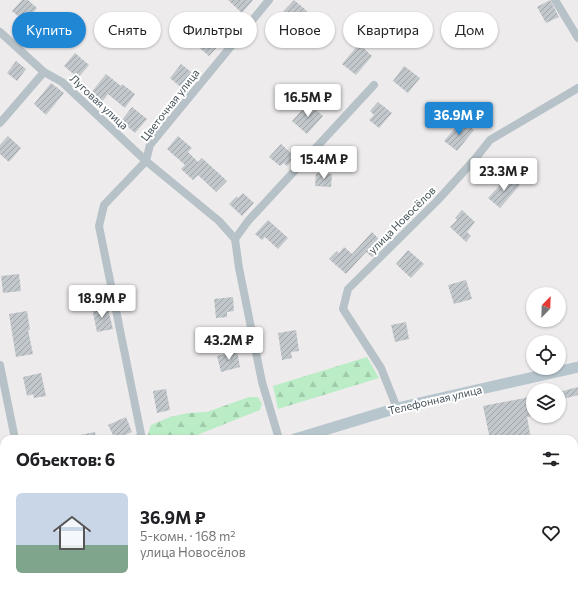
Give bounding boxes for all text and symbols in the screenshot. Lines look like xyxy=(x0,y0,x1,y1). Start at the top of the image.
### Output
chip: Купить xyxy=(12,12,86,48)
chip: Снять xyxy=(94,12,161,48)
chip: Фильтры xyxy=(169,12,257,48)
chip: Новое xyxy=(265,12,335,48)
chip: Квартира xyxy=(343,12,433,48)
chip: Дом xyxy=(441,12,498,48)
street label: Цветочная улица xyxy=(138,66,202,143)
street label: Луговая улица xyxy=(68,71,131,132)
pin: 16.5M ₽ xyxy=(271,84,345,118)
text: 16.5M ₽ xyxy=(284,89,332,105)
pin: 36.9M ₽ xyxy=(422,102,496,136)
text: 36.9M ₽ xyxy=(434,107,484,123)
pin: 15.4M ₽ xyxy=(287,146,361,180)
text: 15.4M ₽ xyxy=(300,151,348,167)
pin: 23.3M ₽ xyxy=(467,158,541,192)
text: 23.3M ₽ xyxy=(479,163,529,179)
street label: улица Новосёлов xyxy=(365,183,438,256)
pin: 18.9M ₽ xyxy=(65,285,139,319)
north arrow xyxy=(526,287,566,327)
map controls xyxy=(526,287,566,423)
text: 18.9M ₽ xyxy=(78,290,126,306)
pin: 43.2M ₽ xyxy=(192,327,266,361)
text: 43.2M ₽ xyxy=(204,332,254,348)
button: locate xyxy=(526,335,566,375)
street label: Телефонная улица xyxy=(387,382,483,417)
button: layers xyxy=(526,383,566,423)
icon: filters xyxy=(540,448,562,470)
text: Объектов: 6 xyxy=(16,449,115,470)
text: 36.9M ₽ xyxy=(140,507,206,528)
icon: home xyxy=(48,509,96,557)
icon: heart xyxy=(540,522,562,544)
text: 5-комн. · 168 m² xyxy=(140,528,236,544)
text: улица Новосёлов xyxy=(140,544,246,560)

